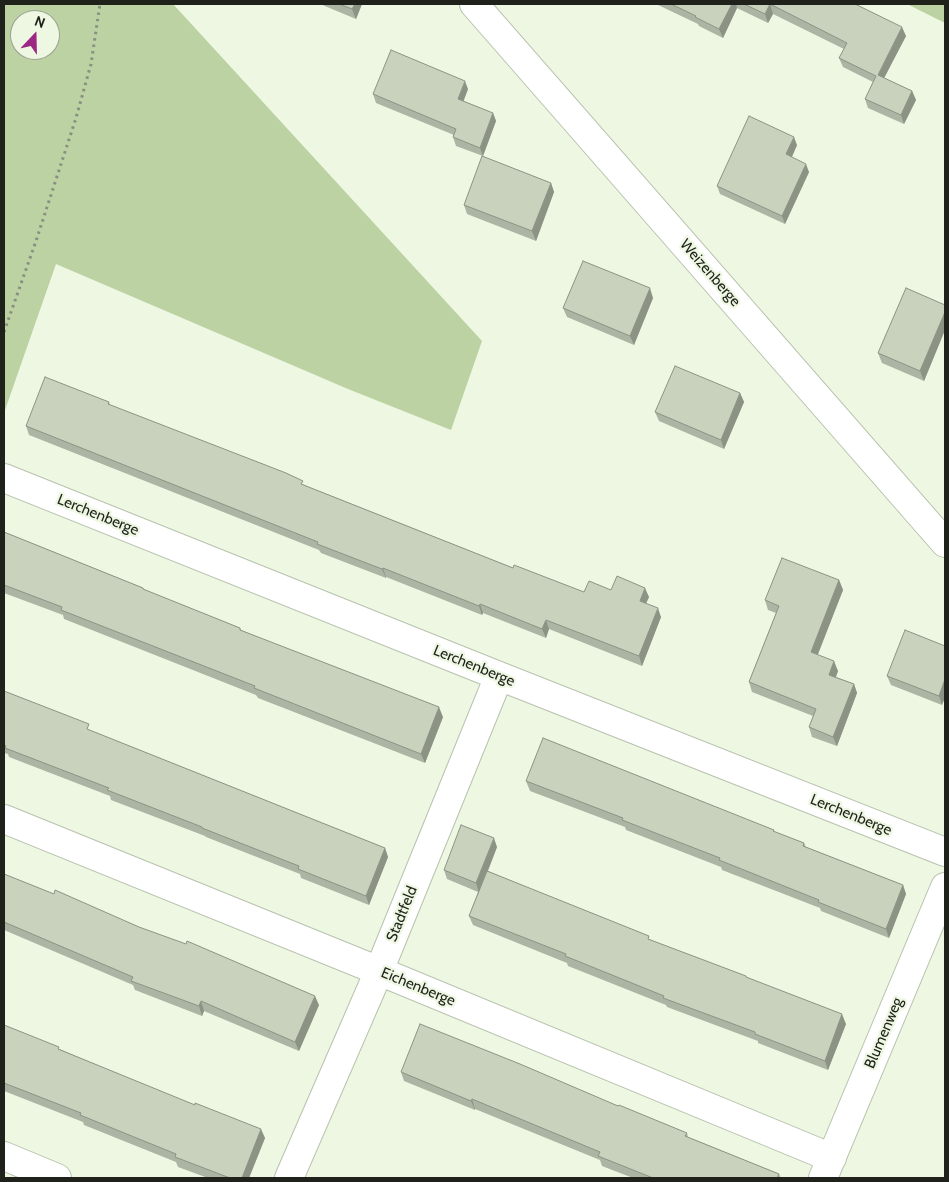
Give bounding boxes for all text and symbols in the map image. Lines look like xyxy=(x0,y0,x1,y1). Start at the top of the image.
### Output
north arrow xyxy=(10,10,60,60)
text: N xyxy=(32,12,48,32)
street label: Weizenberge xyxy=(676,236,744,310)
street label: Lerchenberge xyxy=(55,490,141,540)
street label: Lerchenberge xyxy=(431,641,517,691)
street label: Lerchenberge xyxy=(808,790,894,840)
street label: Stadtfeld xyxy=(383,884,421,944)
street label: Eichenberge xyxy=(378,964,458,1010)
street label: Blumenweg xyxy=(861,995,907,1071)

